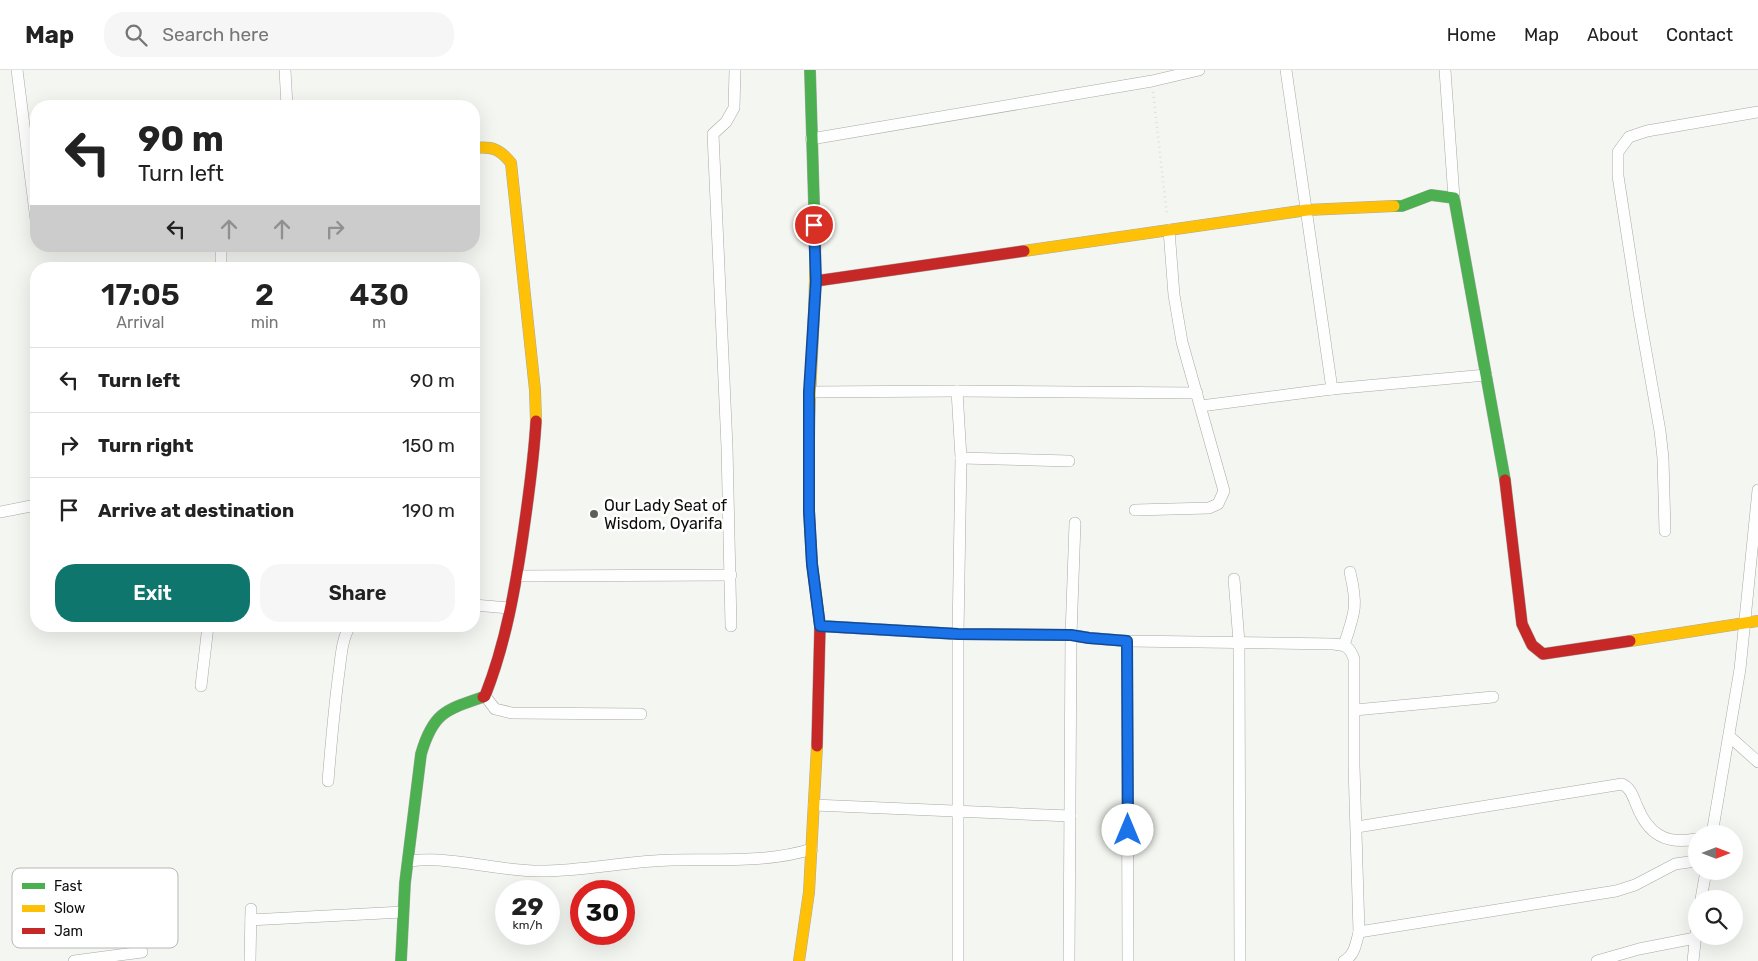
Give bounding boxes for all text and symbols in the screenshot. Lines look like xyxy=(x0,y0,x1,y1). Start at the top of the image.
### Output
search box xyxy=(104,12,454,57)
text: Map xyxy=(25,21,74,49)
icon: search xyxy=(122,21,150,49)
text: Search here xyxy=(162,23,269,46)
text: Home xyxy=(1447,24,1496,46)
text: Map xyxy=(1524,24,1559,46)
text: About xyxy=(1587,24,1638,46)
text: Contact xyxy=(1666,24,1733,46)
text: 90 m xyxy=(138,118,224,160)
icon: left xyxy=(55,120,120,185)
text: Turn left xyxy=(138,160,224,187)
pin xyxy=(793,204,835,246)
icon: arrive xyxy=(800,211,828,239)
icon: left xyxy=(162,215,190,243)
icon: ahead xyxy=(215,215,243,243)
icon: ahead xyxy=(268,215,296,243)
icon: right xyxy=(321,215,349,243)
text: 17:05 xyxy=(101,277,180,313)
text: 2 xyxy=(255,277,274,313)
text: 430 xyxy=(350,277,409,313)
text: Arrival xyxy=(116,313,164,332)
text: min xyxy=(251,313,279,332)
text: m xyxy=(372,313,386,332)
icon: left xyxy=(55,366,83,394)
text: Turn left xyxy=(98,369,180,392)
text: 90 m xyxy=(410,369,455,392)
icon: right xyxy=(55,431,83,459)
text: Turn right xyxy=(98,434,193,457)
text: 150 m xyxy=(402,434,455,457)
icon: arrive xyxy=(55,496,83,524)
place label: Our Lady Seat of Wisdom, Oyarifa xyxy=(604,496,728,533)
text: Arrive at destination xyxy=(98,499,294,522)
text: 190 m xyxy=(402,499,455,522)
marker: Our Lady Seat of Wisdom, Oyarifa xyxy=(588,508,600,520)
button: Exit xyxy=(55,564,250,622)
button: Share xyxy=(260,564,455,622)
position arrow xyxy=(1101,803,1153,855)
north arrow xyxy=(1688,825,1742,880)
map controls xyxy=(1688,825,1743,945)
legend xyxy=(12,868,178,948)
text: Fast xyxy=(54,878,83,895)
speed limit sign: 30 xyxy=(570,880,635,945)
button: search xyxy=(1688,890,1743,945)
text: 29 xyxy=(511,892,544,921)
text: Slow xyxy=(54,900,85,917)
text: km/h xyxy=(513,918,542,932)
text: Jam xyxy=(54,923,83,940)

